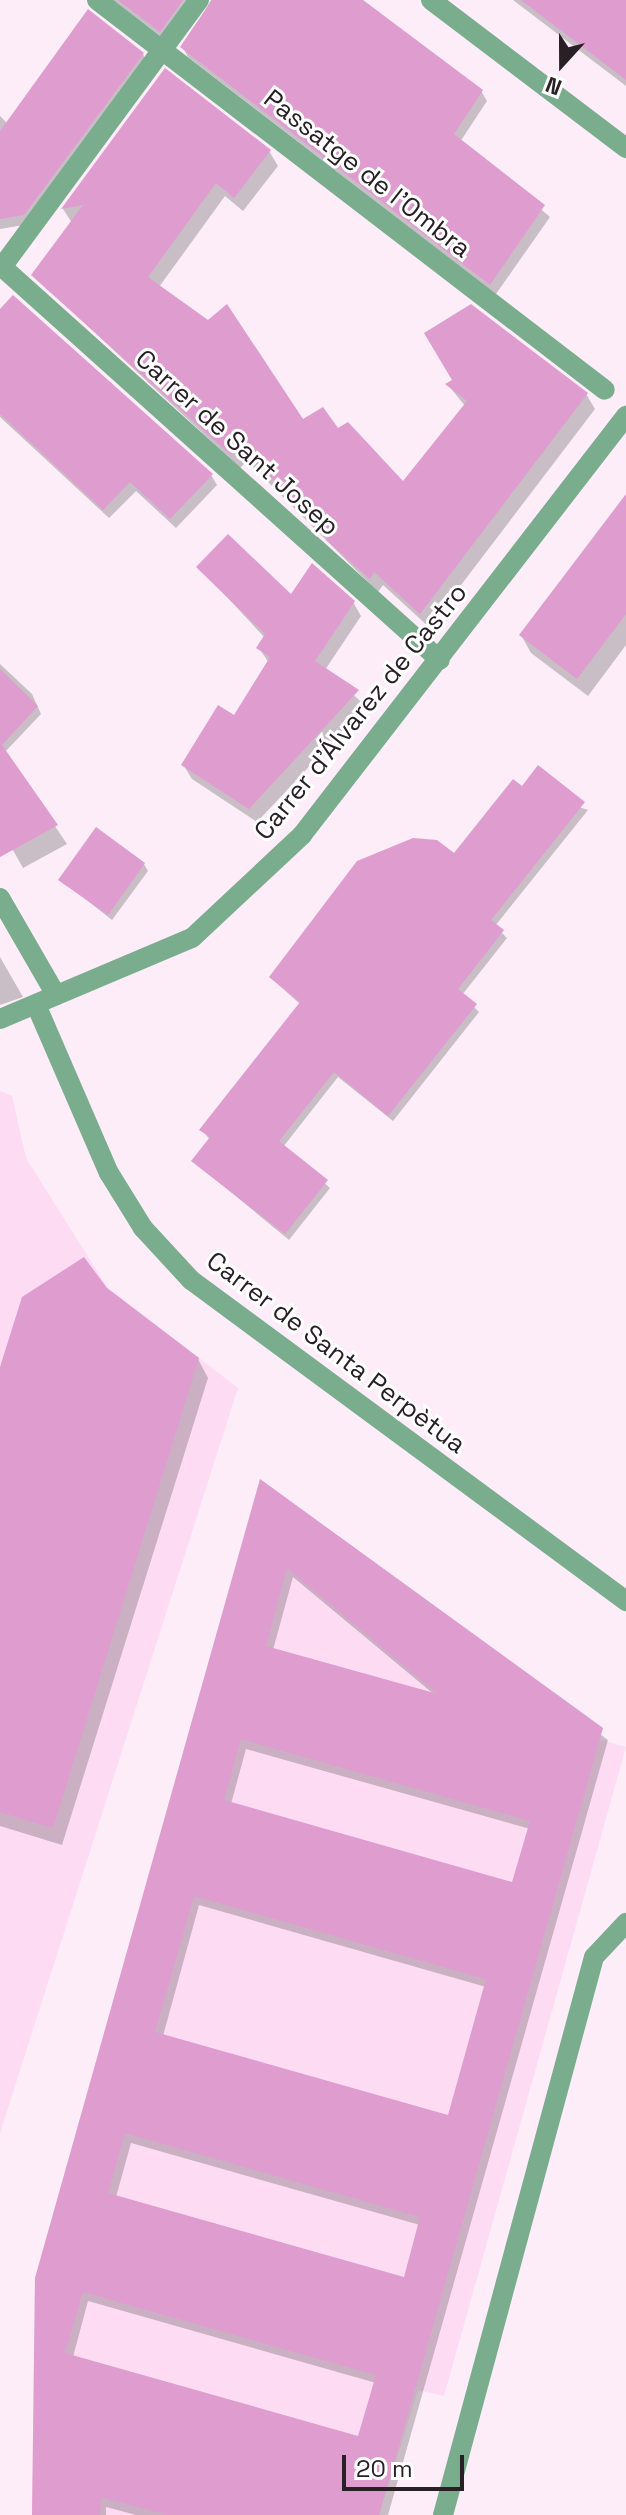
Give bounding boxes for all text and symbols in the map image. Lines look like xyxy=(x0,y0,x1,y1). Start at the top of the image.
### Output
north arrow xyxy=(522,24,602,104)
text: N xyxy=(541,71,565,102)
street label: Passatge de l'Ombra xyxy=(257,83,477,265)
street label: Carrer de Sant Josep xyxy=(129,343,345,543)
street label: Carrer d'Álvarez de Castro xyxy=(248,578,474,846)
street label: Carrer de Santa Perpètua xyxy=(200,1245,472,1461)
scale bar xyxy=(346,2439,468,2489)
text: 20 m xyxy=(356,2453,413,2484)

